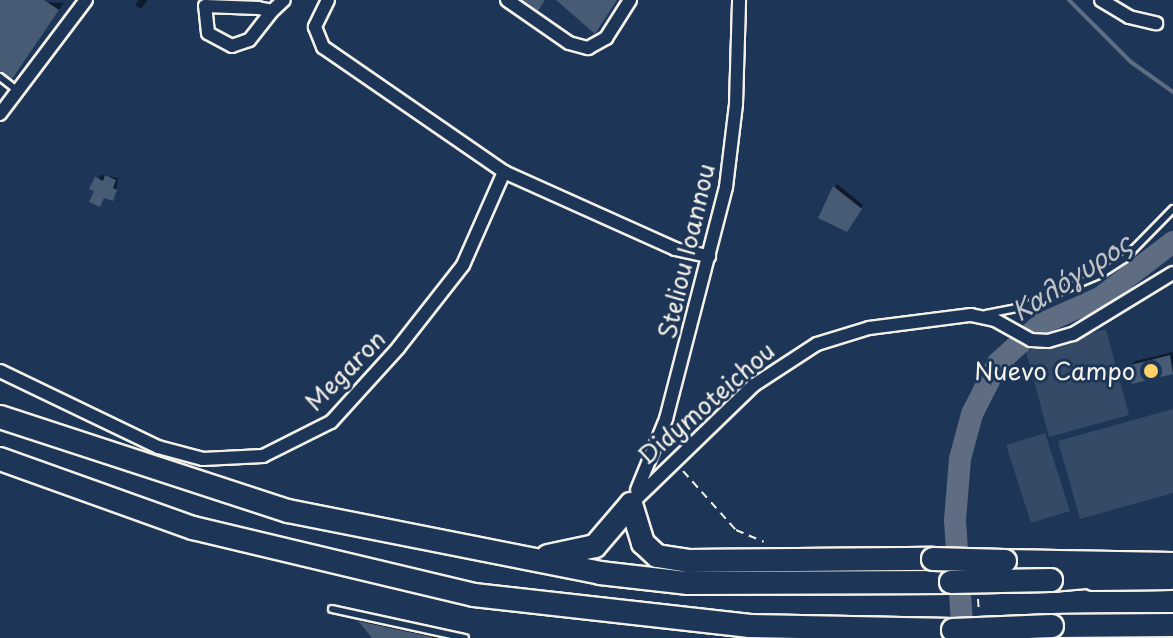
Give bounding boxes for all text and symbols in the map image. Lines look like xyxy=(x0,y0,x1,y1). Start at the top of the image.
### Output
street label: Steliou Ioannou xyxy=(652,161,720,341)
water label: Καλόγυρος xyxy=(1006,227,1136,327)
street label: Megaron xyxy=(299,324,391,416)
street label: Didymoteichou xyxy=(632,336,780,470)
place label: Nuevo Campo xyxy=(974,357,1135,385)
marker: Nuevo Campo xyxy=(1142,362,1160,380)

